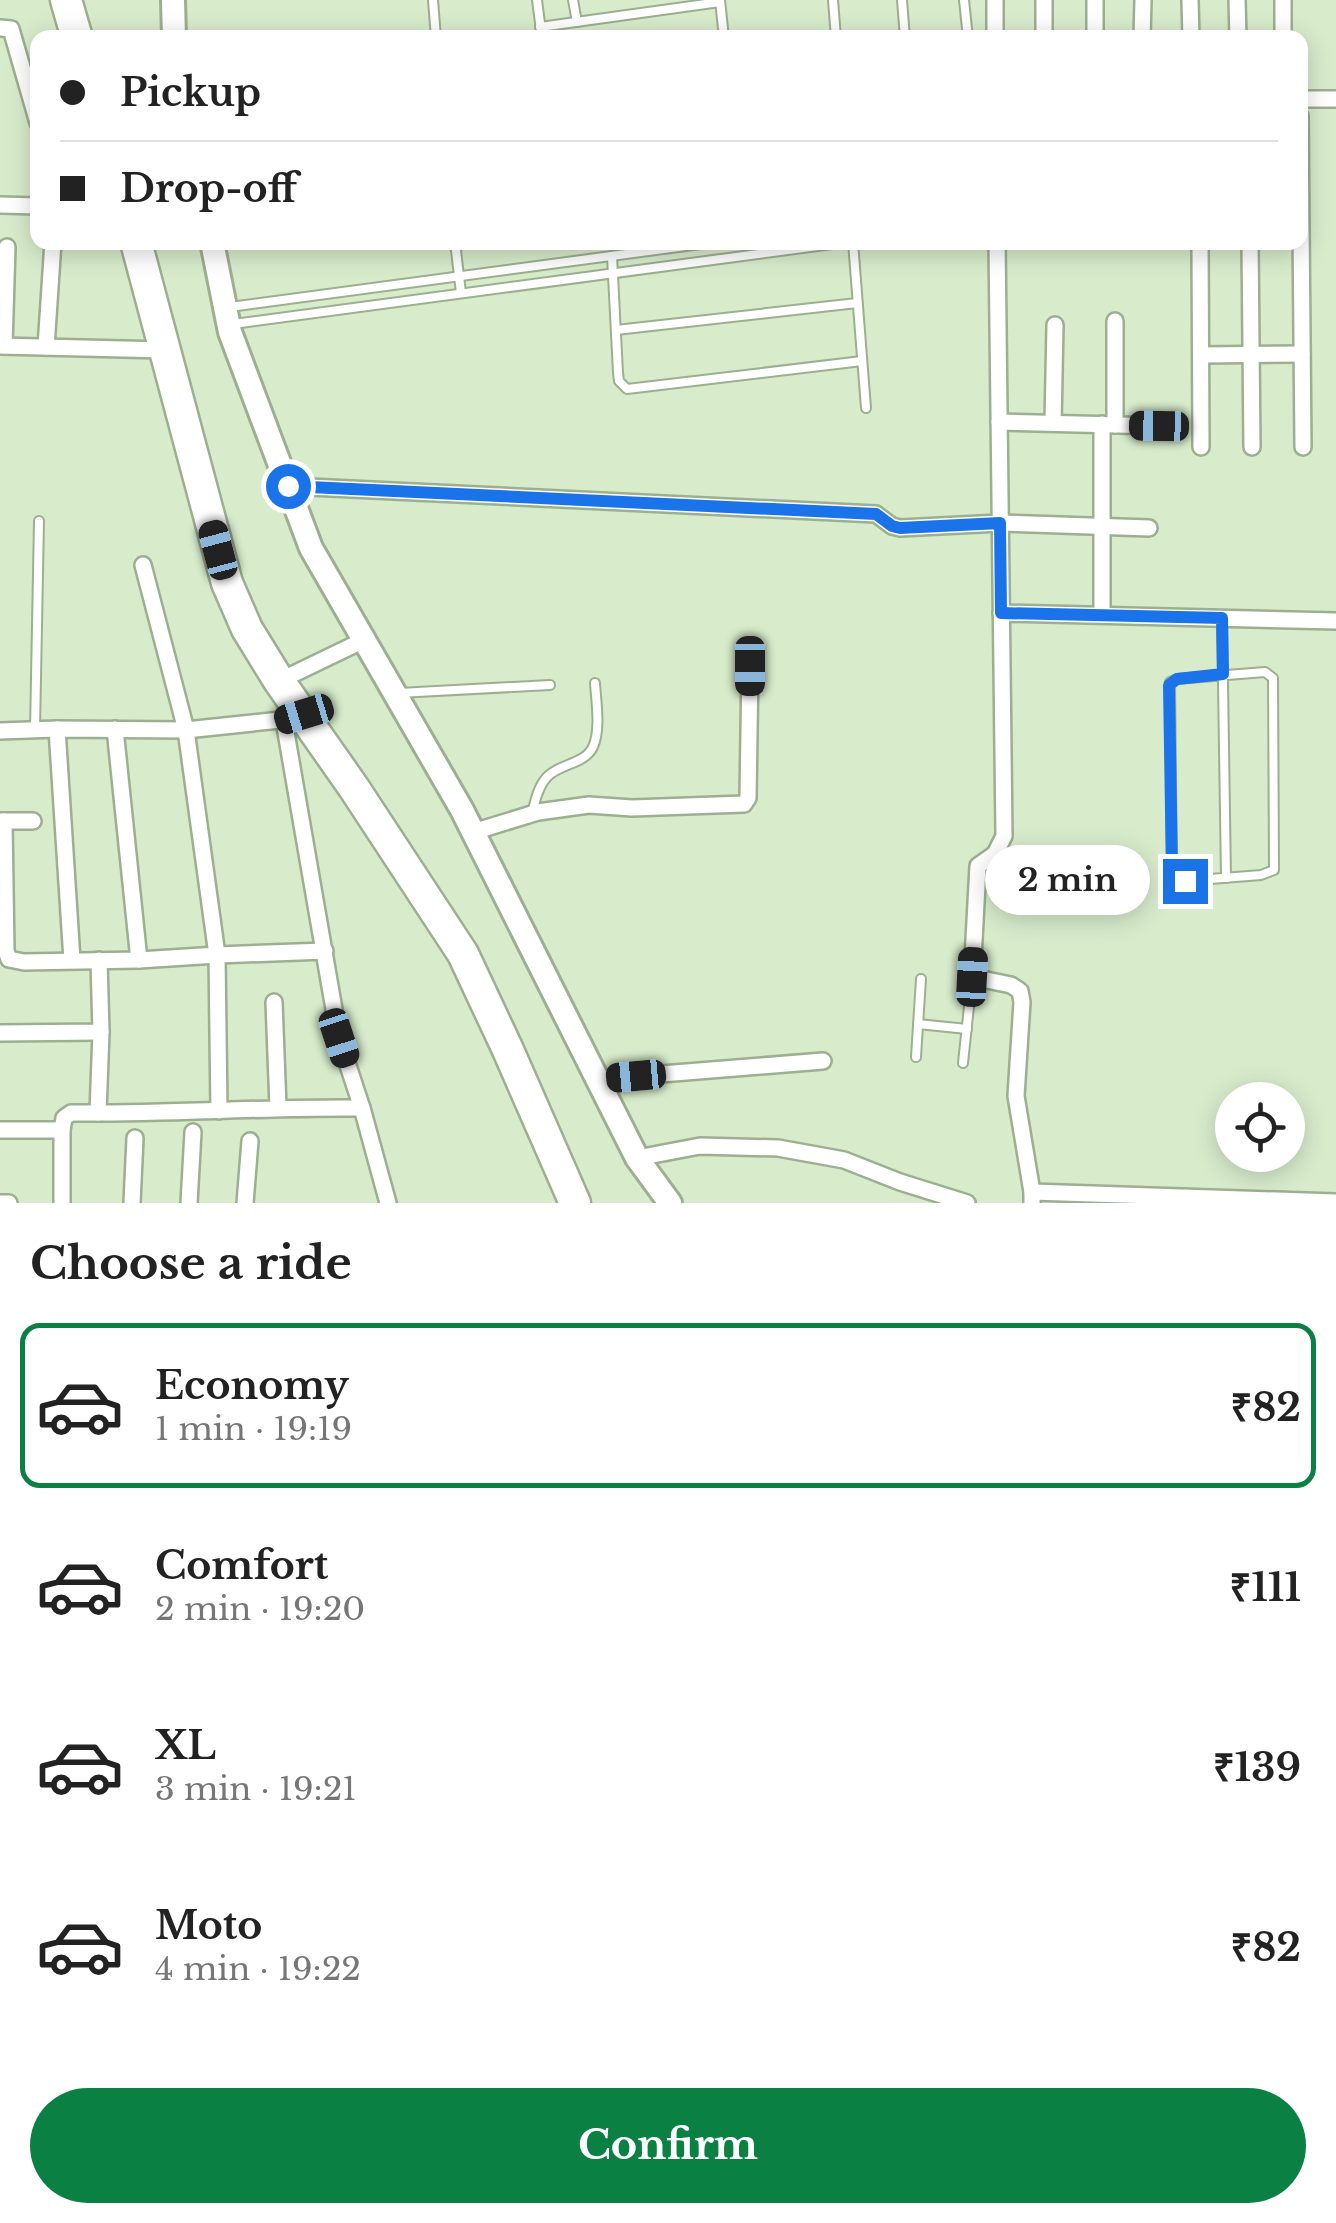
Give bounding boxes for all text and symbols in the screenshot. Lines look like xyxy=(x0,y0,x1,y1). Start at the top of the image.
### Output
text: Pickup xyxy=(120,69,261,116)
text: Drop-off xyxy=(120,165,297,212)
car xyxy=(1129,410,1189,442)
route start xyxy=(266,464,311,509)
car xyxy=(196,517,240,583)
car xyxy=(735,636,765,696)
car xyxy=(271,691,337,737)
callout: 2 min xyxy=(985,846,1150,916)
route end xyxy=(1163,859,1208,904)
text: 2 min xyxy=(1018,860,1117,900)
car xyxy=(955,946,989,1008)
car xyxy=(315,1005,363,1071)
car xyxy=(605,1058,667,1094)
map controls xyxy=(1215,1082,1305,1172)
button: locate xyxy=(1215,1082,1305,1172)
text: Choose a ride xyxy=(30,1235,352,1291)
icon: car xyxy=(35,1361,125,1451)
text: Economy xyxy=(155,1362,349,1409)
text: ₹82 xyxy=(1230,1384,1301,1431)
text: 1 min · 19:19 xyxy=(155,1409,352,1449)
icon: car xyxy=(35,1541,125,1631)
text: Comfort xyxy=(155,1542,328,1589)
text: ₹111 xyxy=(1230,1564,1301,1611)
text: 2 min · 19:20 xyxy=(155,1589,365,1629)
icon: car xyxy=(35,1721,125,1811)
text: XL xyxy=(155,1722,216,1769)
text: ₹139 xyxy=(1213,1744,1301,1791)
text: 3 min · 19:21 xyxy=(155,1769,357,1809)
icon: car xyxy=(35,1901,125,1991)
text: Moto xyxy=(155,1902,262,1949)
text: ₹82 xyxy=(1230,1924,1301,1971)
text: 4 min · 19:22 xyxy=(155,1949,361,1989)
button: Confirm xyxy=(30,2088,1306,2203)

